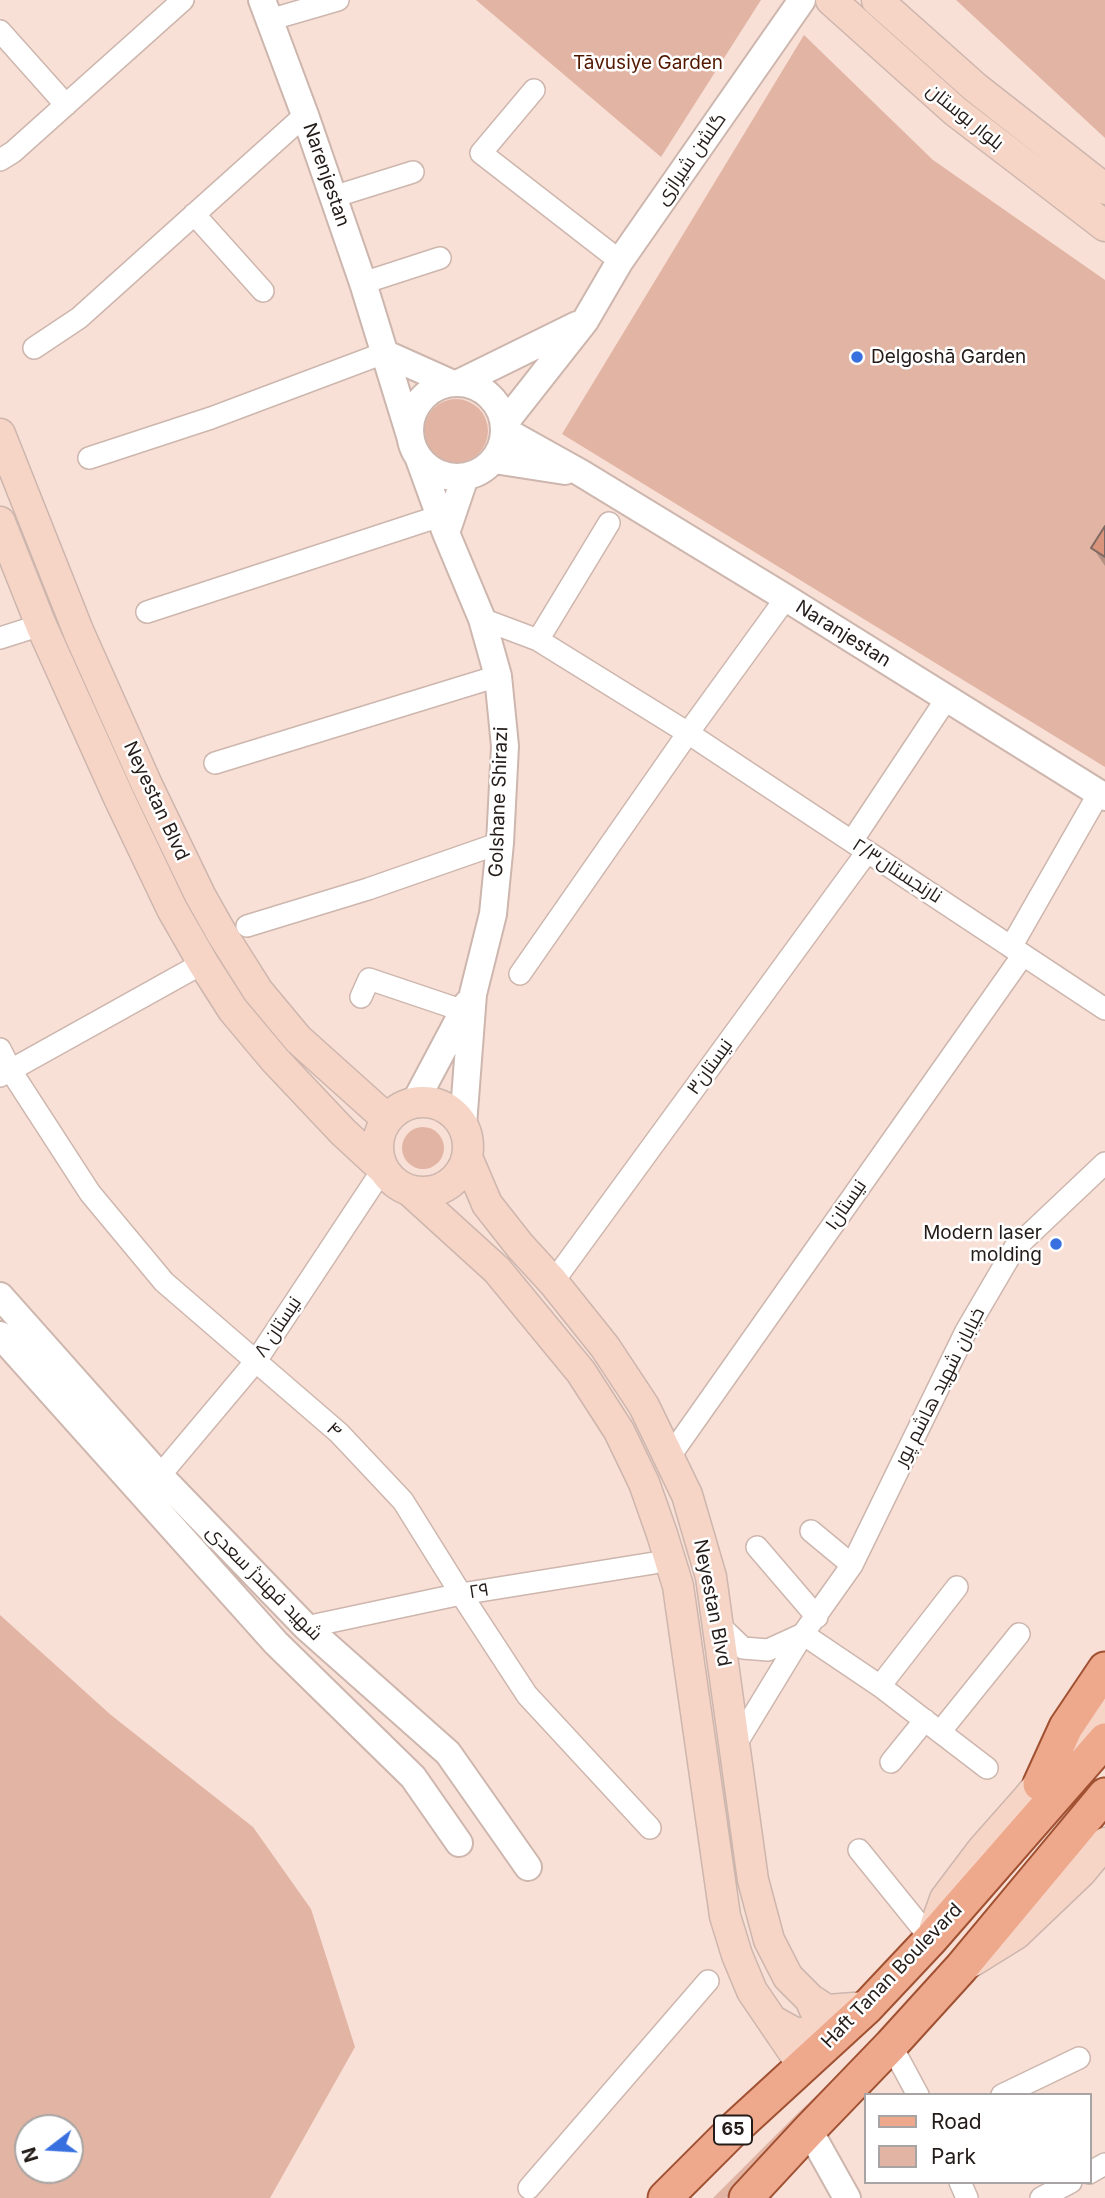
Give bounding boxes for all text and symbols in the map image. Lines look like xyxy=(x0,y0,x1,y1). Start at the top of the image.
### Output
park label: Tāvusiye Garden xyxy=(573,52,723,74)
street label: بلوار بوستان xyxy=(922,79,1008,155)
street label: گلشن شیرازی xyxy=(651,108,731,210)
street label: Narenjestan xyxy=(298,120,354,230)
place label: Delgoshā Garden xyxy=(871,346,1026,368)
marker: Delgoshā Garden xyxy=(849,349,865,365)
street label: Naranjestan xyxy=(791,596,895,672)
street label: Golshane Shirazi xyxy=(485,726,513,878)
street label: Neyestan Blvd xyxy=(118,738,194,864)
street label: ۲/۳نارنجستان xyxy=(848,834,946,908)
street label: ۳نیستان xyxy=(682,1035,738,1099)
street label: ۱نیستان xyxy=(820,1175,872,1235)
place label: Modern laser molding xyxy=(923,1222,1042,1266)
marker: Modern laser molding xyxy=(1048,1236,1064,1252)
street label: نیستان ۸ xyxy=(250,1292,306,1362)
street label: خیابان شهید هاشم پور xyxy=(890,1304,990,1470)
street label: ۴ xyxy=(322,1417,346,1443)
street label: شهید فهندژ سعدی xyxy=(201,1520,327,1646)
street label: Neyestan Blvd xyxy=(688,1537,736,1669)
street label: ۲۹ xyxy=(467,1578,491,1604)
street label: Haft Tanan Boulevard xyxy=(817,1899,967,2053)
legend xyxy=(864,2093,1091,2184)
text: Road xyxy=(931,2109,982,2134)
north arrow xyxy=(14,2114,84,2184)
road number: 65 xyxy=(714,2116,752,2144)
text: N xyxy=(17,2144,43,2165)
text: Park xyxy=(931,2144,976,2169)

